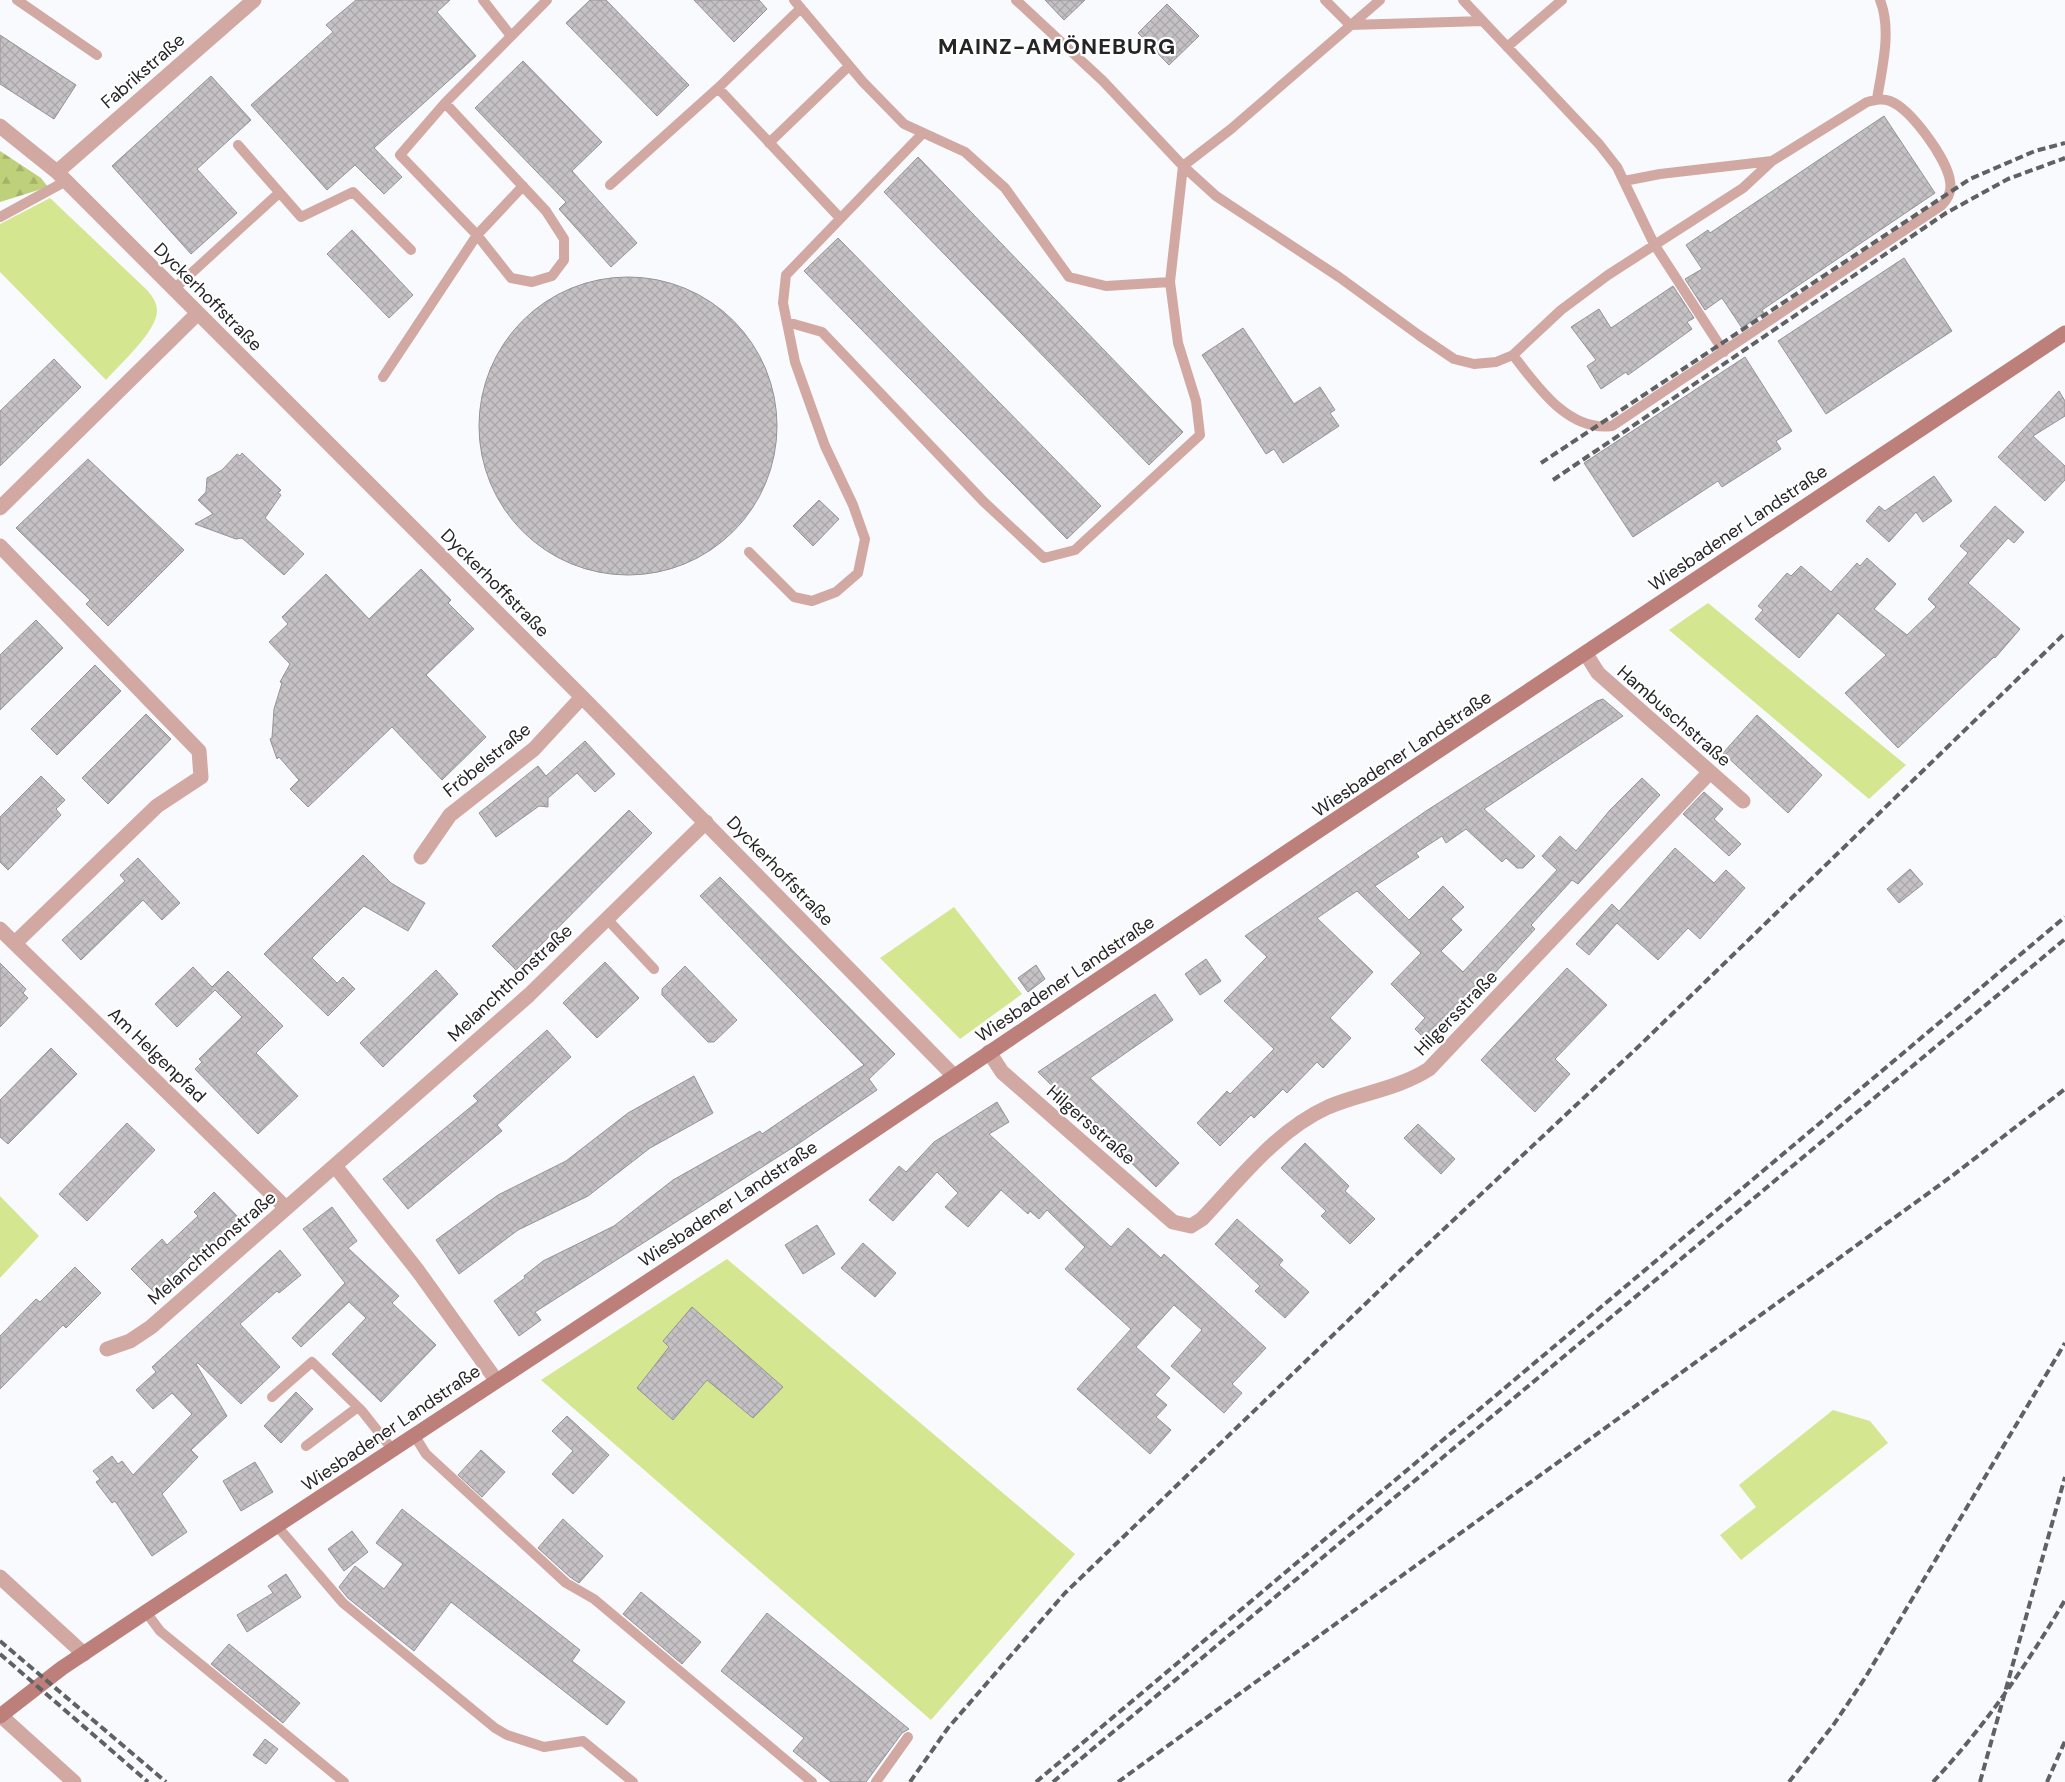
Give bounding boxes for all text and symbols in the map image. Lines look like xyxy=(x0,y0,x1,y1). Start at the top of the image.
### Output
street label: Fabrikstraße xyxy=(96,28,190,114)
district label: MAINZ-AMÖNEBURG xyxy=(938,32,1176,61)
street label: Dyckerhoffstraße xyxy=(149,238,267,356)
street label: Wiesbadener Landstraße xyxy=(1644,459,1832,597)
street label: Dyckerhoffstraße xyxy=(436,524,554,642)
street label: Hambuschstraße xyxy=(1612,660,1736,772)
street label: Wiesbadener Landstraße xyxy=(1308,685,1496,823)
street label: Fröbelstraße xyxy=(438,717,536,803)
street label: Dyckerhoffstraße xyxy=(721,811,839,931)
street label: Wiesbadener Landstraße xyxy=(971,910,1159,1048)
street label: Melanchthonstraße xyxy=(442,919,578,1047)
street label: Hilgersstraße xyxy=(1409,965,1503,1061)
street label: Am Helgenpfad xyxy=(103,1002,211,1108)
street label: Hilgersstraße xyxy=(1042,1080,1140,1170)
street label: Wiesbadener Landstraße xyxy=(634,1135,822,1273)
street label: Melanchthonstraße xyxy=(143,1186,281,1310)
street label: Wiesbadener Landstraße xyxy=(297,1359,485,1497)

